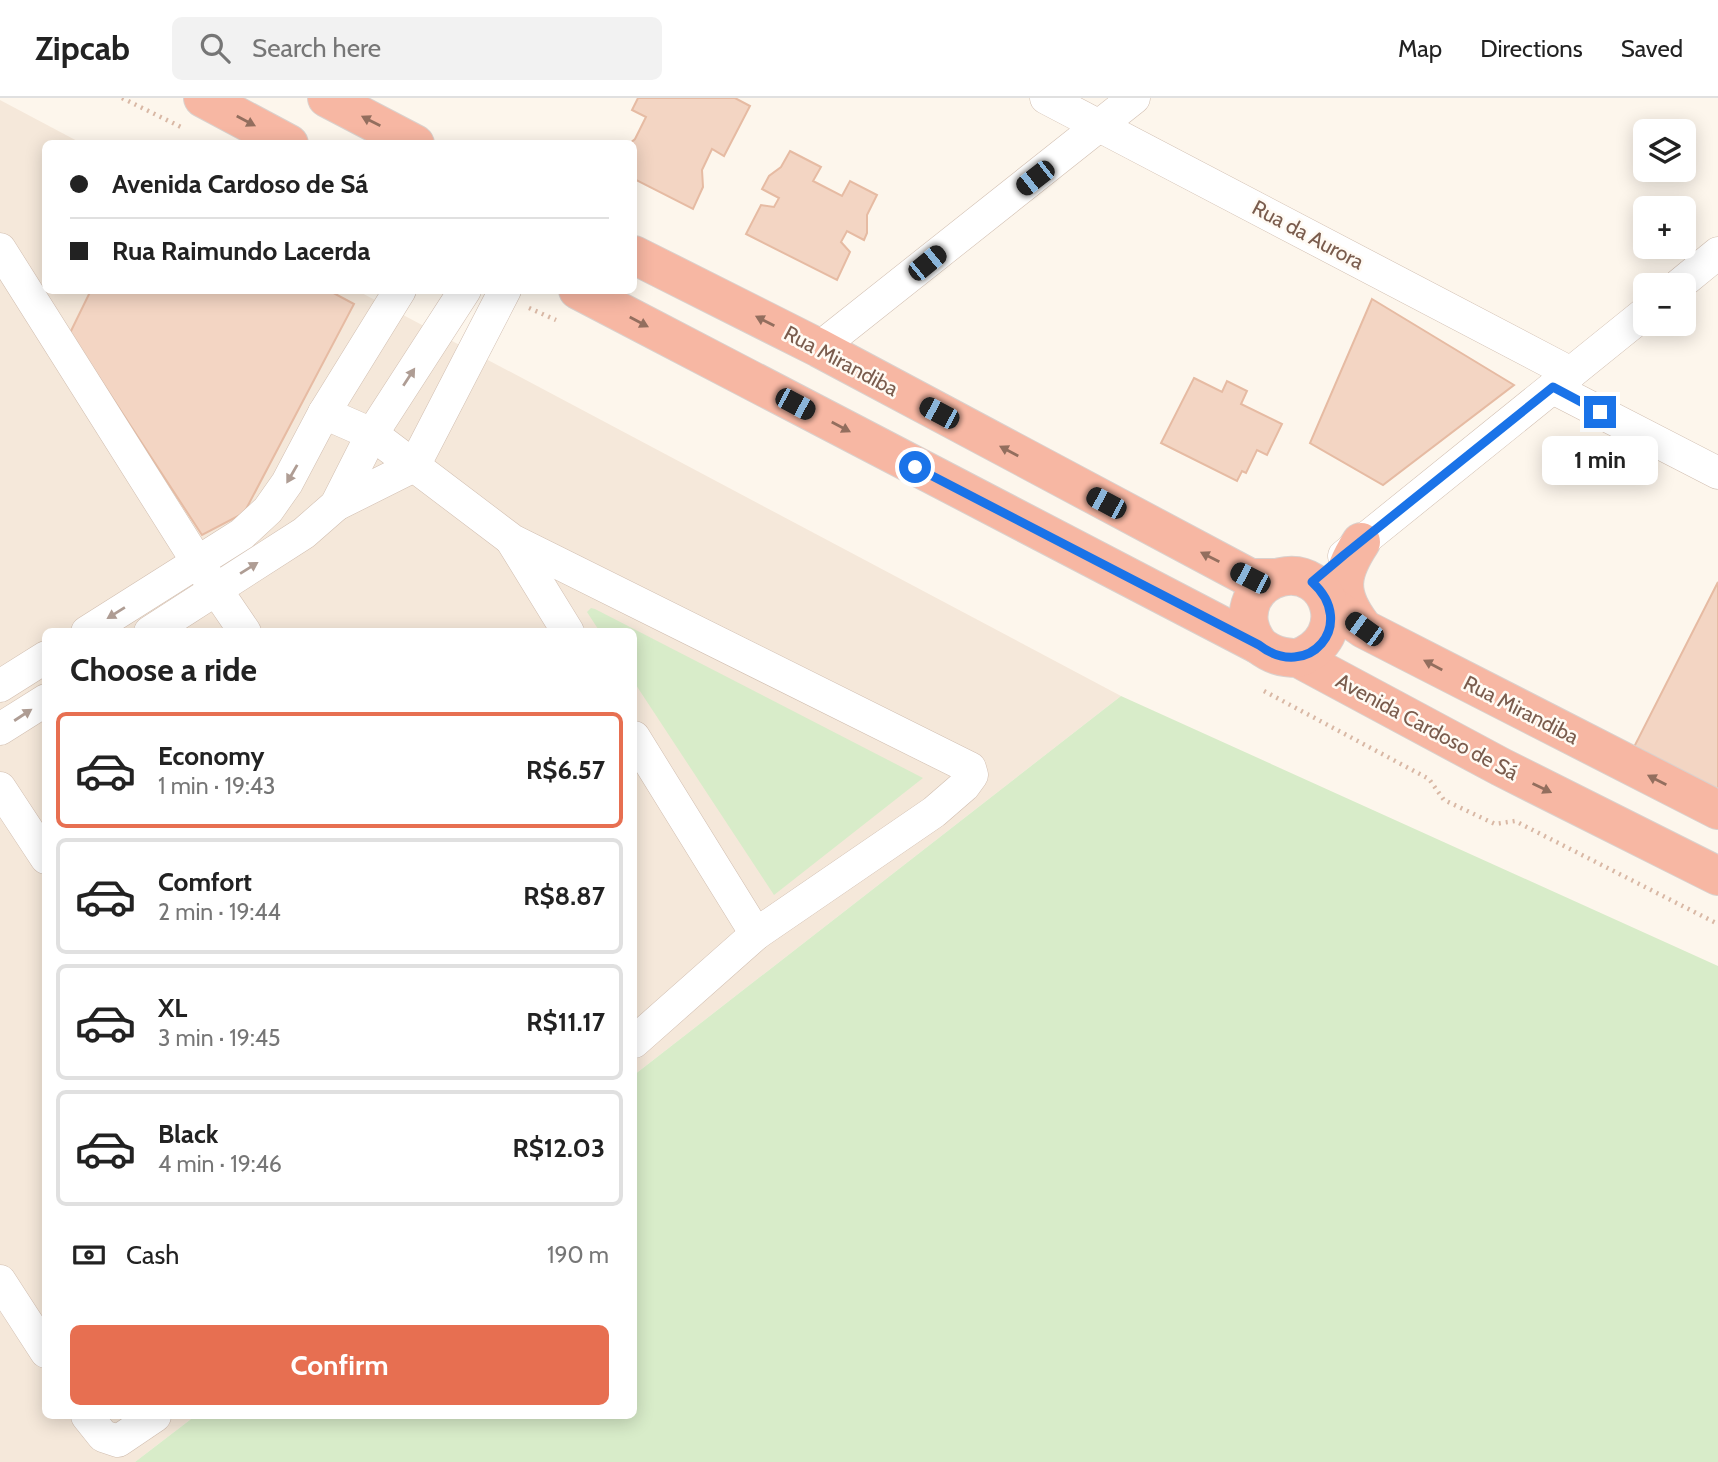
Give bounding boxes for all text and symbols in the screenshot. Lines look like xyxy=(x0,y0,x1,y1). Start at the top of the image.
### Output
search box xyxy=(172,17,662,80)
text: Zipcab xyxy=(35,28,130,68)
icon: search xyxy=(196,29,234,67)
text: Search here xyxy=(252,32,381,64)
text: Map xyxy=(1398,34,1442,63)
text: Directions xyxy=(1480,34,1583,63)
text: Saved xyxy=(1621,34,1683,63)
one-way arrow xyxy=(236,115,256,127)
one-way arrow xyxy=(361,115,381,126)
map controls xyxy=(1633,119,1696,336)
button: layers xyxy=(1633,119,1696,182)
car xyxy=(1012,157,1059,199)
text: Avenida Cardoso de Sá xyxy=(112,168,368,200)
street label: Rua da Aurora xyxy=(1248,195,1368,274)
button: + xyxy=(1633,196,1696,259)
text: Rua Raimundo Lacerda xyxy=(112,235,370,267)
car xyxy=(905,242,950,284)
button: − xyxy=(1633,273,1696,336)
one-way arrow xyxy=(755,315,775,326)
one-way arrow xyxy=(629,316,649,328)
street label: Rua Mirandiba xyxy=(780,320,903,401)
one-way arrow xyxy=(402,368,415,387)
car xyxy=(772,385,819,423)
car xyxy=(916,394,963,432)
route end xyxy=(1584,396,1616,428)
one-way arrow xyxy=(831,421,851,433)
callout: 1 min xyxy=(1542,436,1658,486)
one-way arrow xyxy=(998,445,1018,457)
text: 1 min xyxy=(1574,446,1626,474)
route start xyxy=(899,451,931,483)
one-way arrow xyxy=(286,464,298,483)
car xyxy=(1083,484,1130,522)
one-way arrow xyxy=(1200,552,1220,563)
car xyxy=(1227,559,1274,597)
one-way arrow xyxy=(239,562,259,575)
one-way arrow xyxy=(107,607,126,620)
car xyxy=(1341,608,1388,650)
text: Choose a ride xyxy=(70,650,257,689)
one-way arrow xyxy=(1423,659,1443,671)
street label: Avenida Cardoso de Sá xyxy=(1332,668,1523,785)
street label: Rua Mirandiba xyxy=(1460,670,1583,749)
one-way arrow xyxy=(13,708,32,721)
icon: car xyxy=(74,739,137,802)
text: Economy xyxy=(158,740,264,772)
text: R$6.57 xyxy=(526,754,605,786)
text: 1 min · 19:43 xyxy=(158,772,275,800)
one-way arrow xyxy=(1647,774,1667,785)
one-way arrow xyxy=(1532,782,1552,793)
icon: car xyxy=(74,865,137,928)
text: Comfort xyxy=(158,866,252,898)
text: R$8.87 xyxy=(523,880,605,912)
text: 2 min · 19:44 xyxy=(158,898,281,926)
icon: car xyxy=(74,991,137,1054)
text: XL xyxy=(158,992,187,1024)
text: R$11.17 xyxy=(526,1006,605,1038)
text: 3 min · 19:45 xyxy=(158,1024,280,1052)
icon: car xyxy=(74,1117,137,1180)
text: Black xyxy=(158,1118,218,1150)
text: R$12.03 xyxy=(512,1132,605,1164)
text: 4 min · 19:46 xyxy=(158,1150,282,1178)
icon: cash xyxy=(70,1236,108,1274)
text: Cash xyxy=(126,1239,179,1271)
text: 190 m xyxy=(547,1241,609,1269)
button: Confirm xyxy=(70,1325,609,1405)

